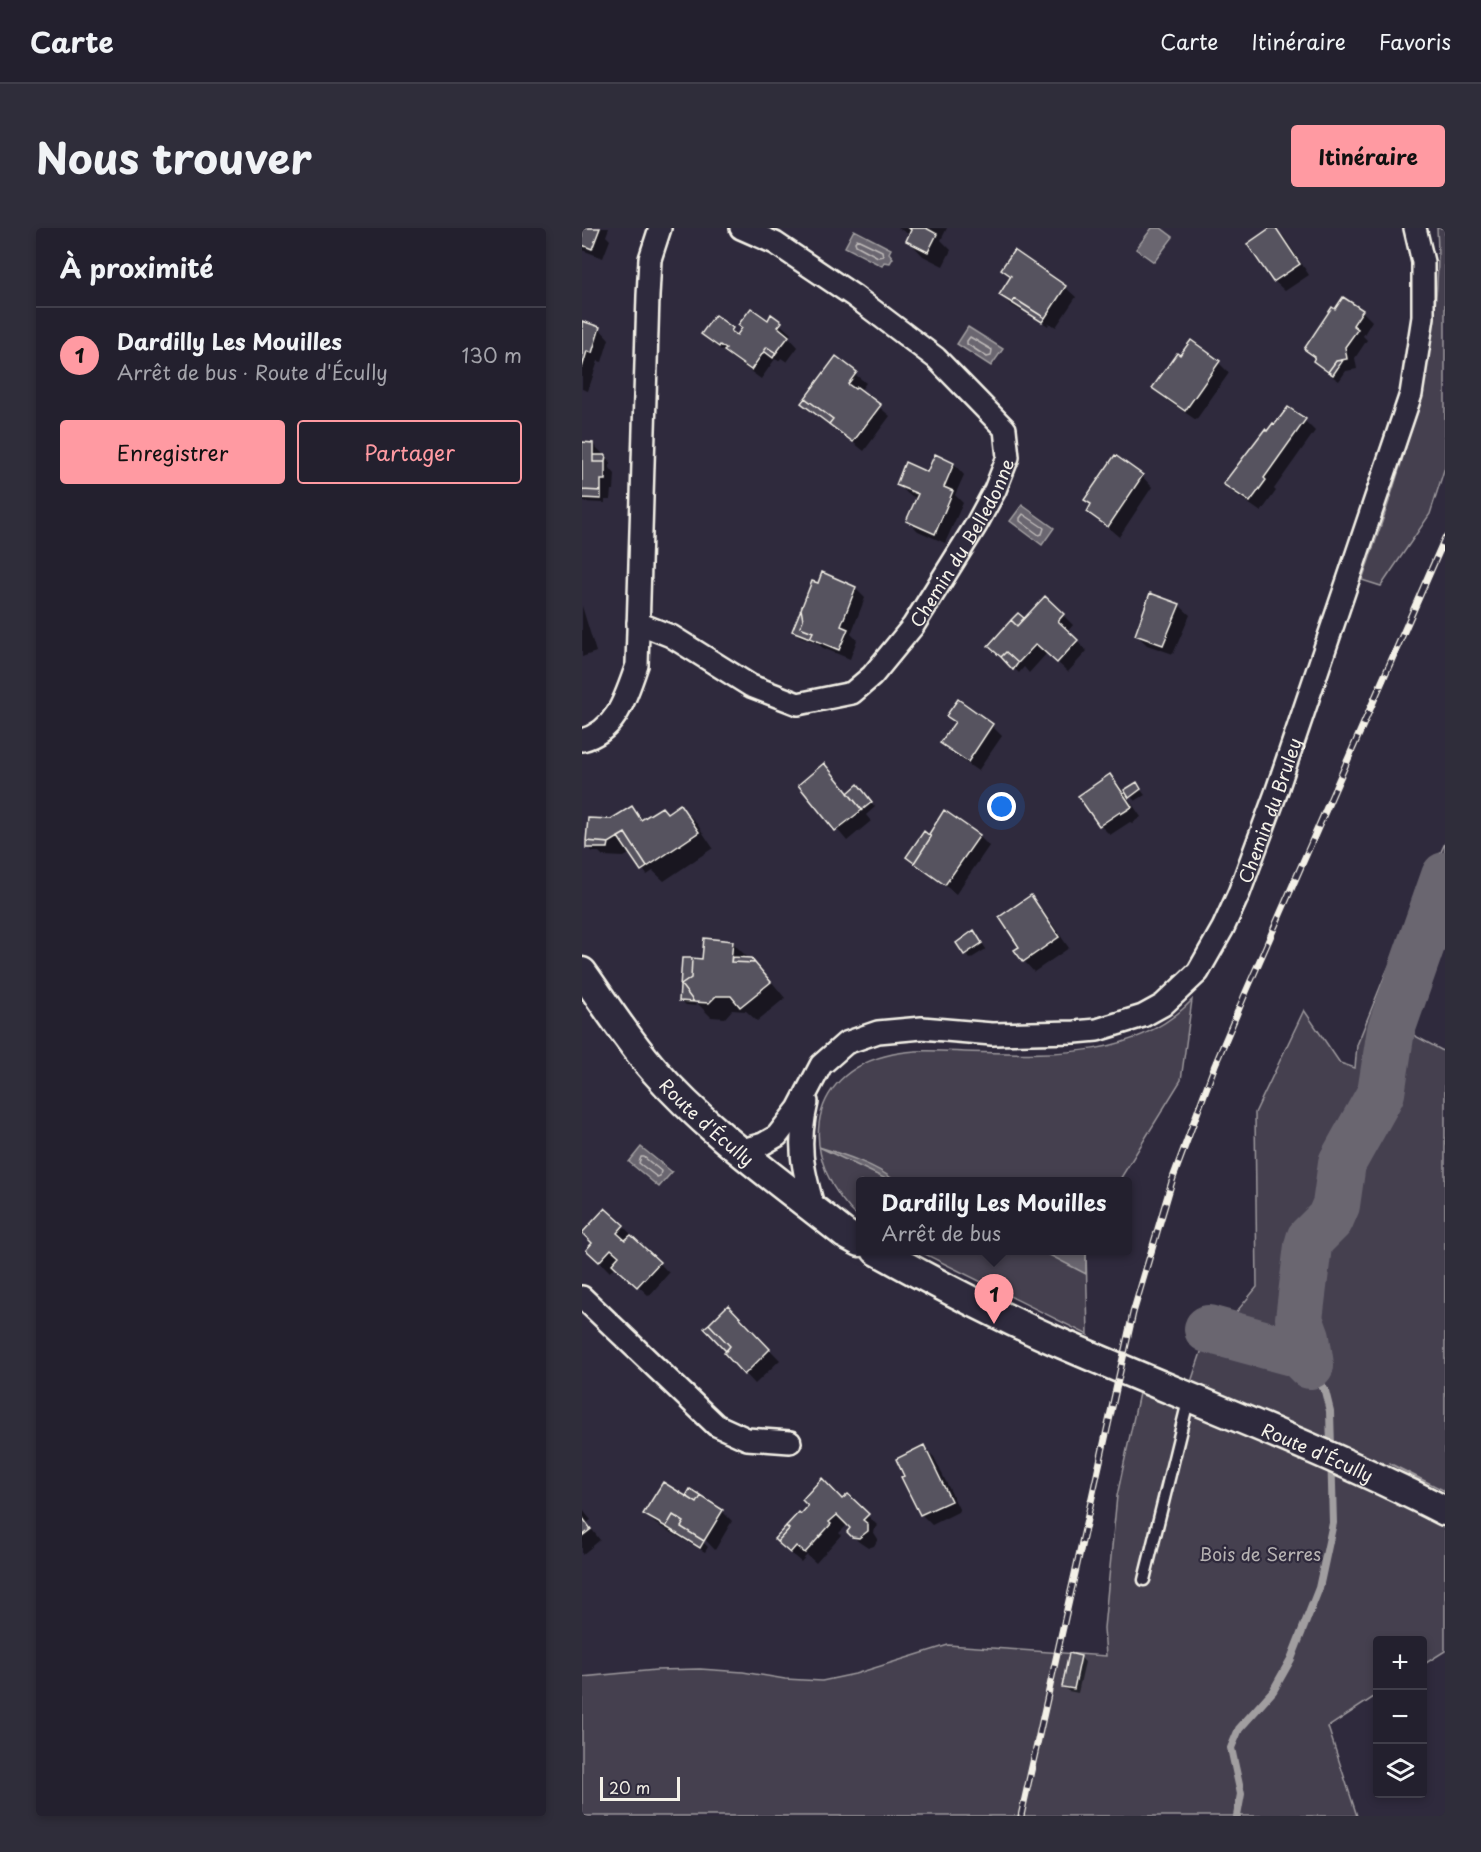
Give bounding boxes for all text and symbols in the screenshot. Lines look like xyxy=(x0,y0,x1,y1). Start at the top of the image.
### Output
text: Carte xyxy=(30,20,114,63)
text: Carte xyxy=(1160,25,1219,57)
text: Itinéraire xyxy=(1252,25,1346,57)
text: Favoris xyxy=(1379,25,1451,57)
text: Nous trouver xyxy=(36,125,312,188)
button: Itinéraire xyxy=(1291,125,1445,187)
text: À proximité xyxy=(60,248,214,287)
text: Dardilly Les Mouilles xyxy=(117,324,342,357)
text: 1 xyxy=(75,340,84,370)
text: 130 m xyxy=(462,340,522,370)
text: Arrêt de bus · Route d'Écully xyxy=(117,357,388,387)
button: Enregistrer xyxy=(60,420,285,484)
button: Partager xyxy=(297,420,522,484)
street label: Chemin du Belledonne xyxy=(902,454,1020,632)
street label: Chemin du Bruley xyxy=(1230,734,1307,887)
your location xyxy=(987,792,1016,821)
street label: Route d'Écully xyxy=(654,1072,761,1172)
popup xyxy=(856,1177,1132,1255)
text: Dardilly Les Mouilles xyxy=(881,1185,1107,1218)
text: Arrêt de bus xyxy=(881,1218,1001,1248)
pin: 1 xyxy=(974,1274,1014,1324)
street label: Route d'Écully xyxy=(1258,1415,1378,1488)
park label: Bois de Serres xyxy=(1199,1540,1321,1567)
map controls xyxy=(1373,1636,1427,1798)
button: + xyxy=(1373,1636,1427,1690)
button: − xyxy=(1373,1690,1427,1744)
button: layers xyxy=(1373,1744,1427,1798)
scale bar xyxy=(600,1774,680,1802)
text: 20 m xyxy=(609,1775,650,1799)

